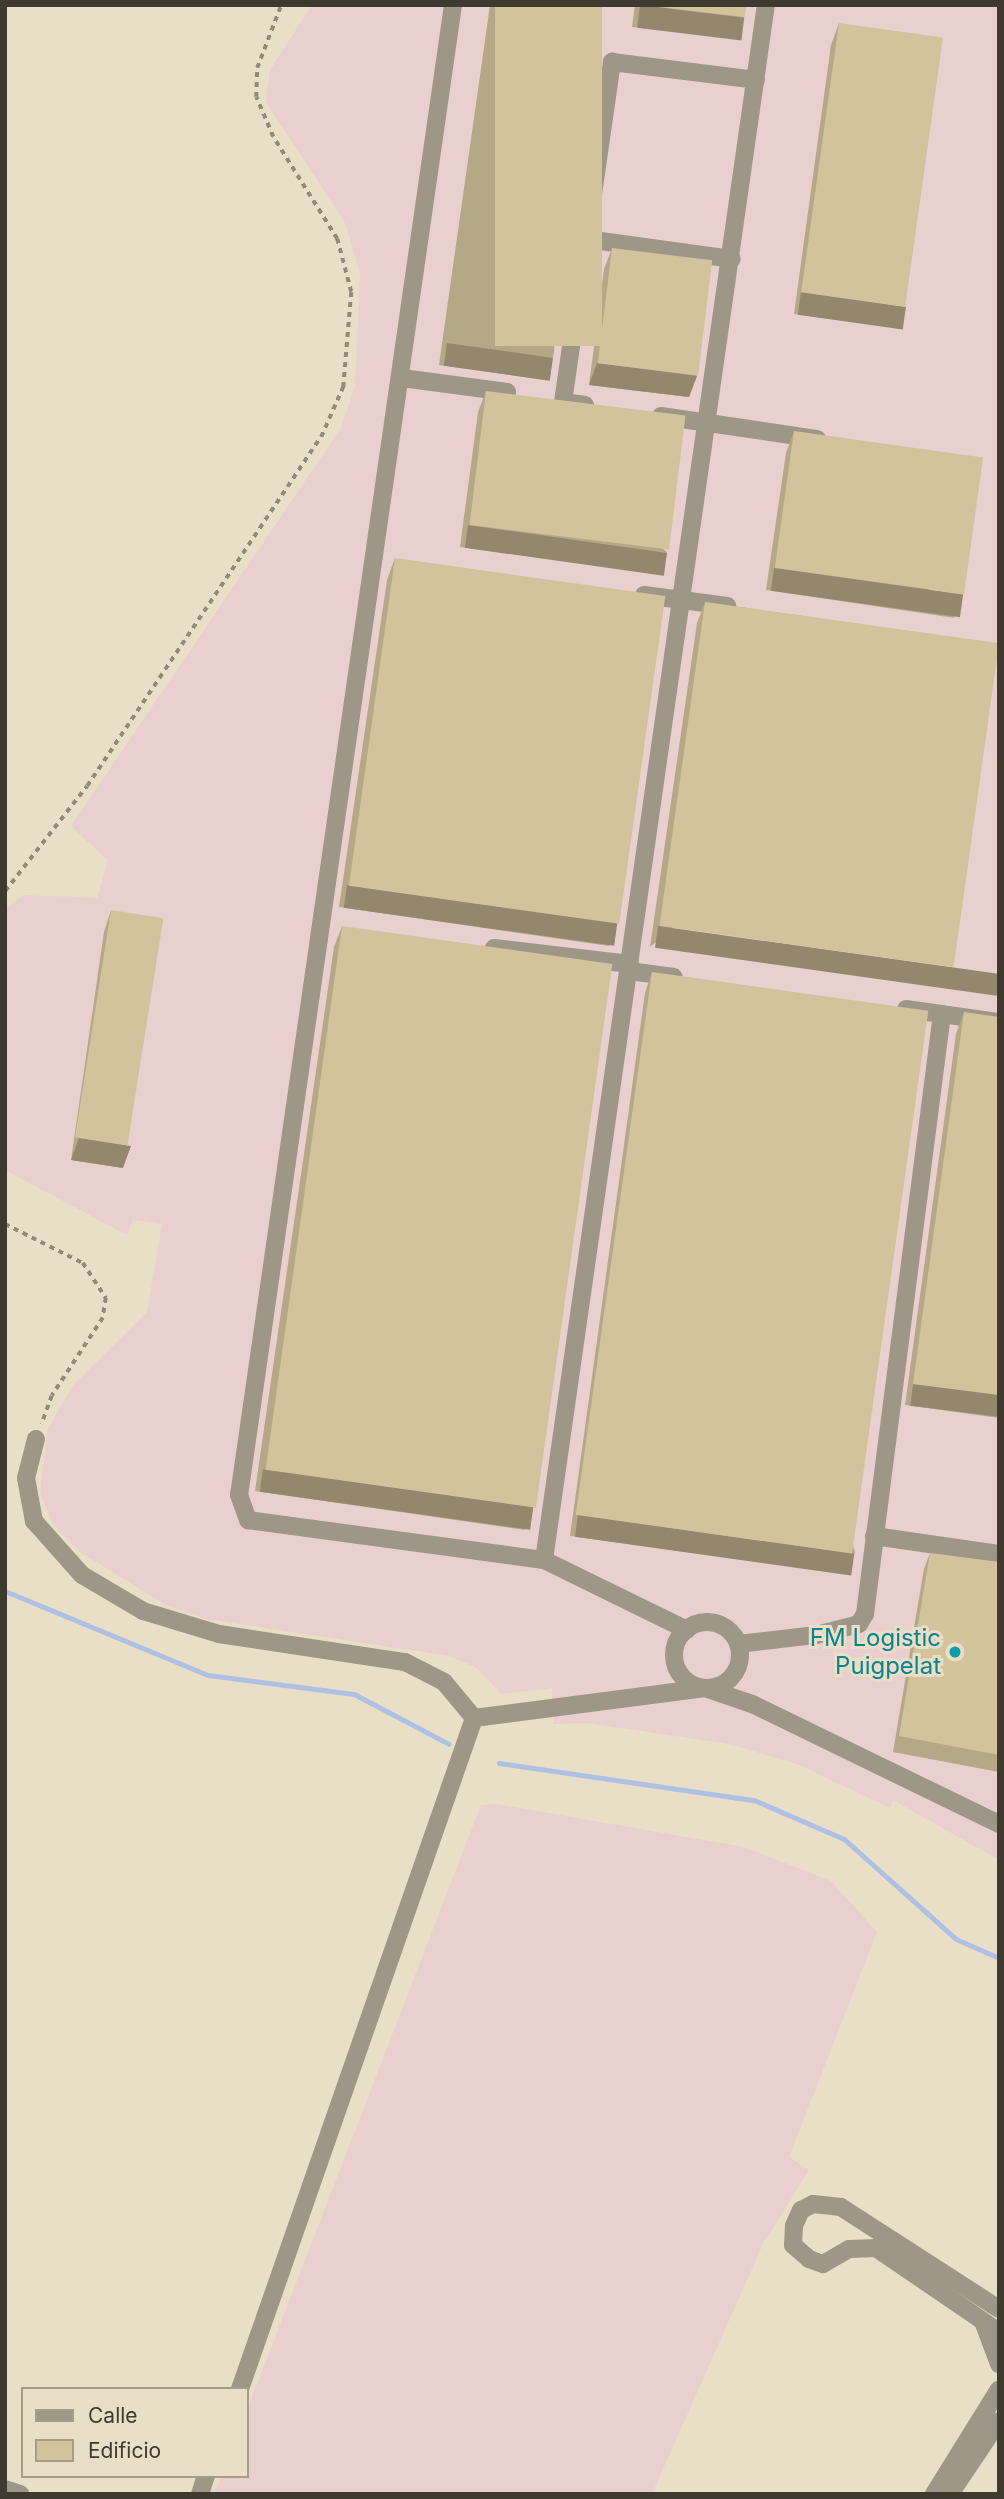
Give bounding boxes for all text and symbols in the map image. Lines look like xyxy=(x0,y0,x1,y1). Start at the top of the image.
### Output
place label: FM Logistic Puigpelat xyxy=(810,1624,941,1680)
marker: FM Logistic Puigpelat xyxy=(947,1644,963,1660)
legend xyxy=(21,2387,248,2478)
text: Calle xyxy=(88,2403,138,2428)
text: Edificio xyxy=(88,2438,161,2463)

